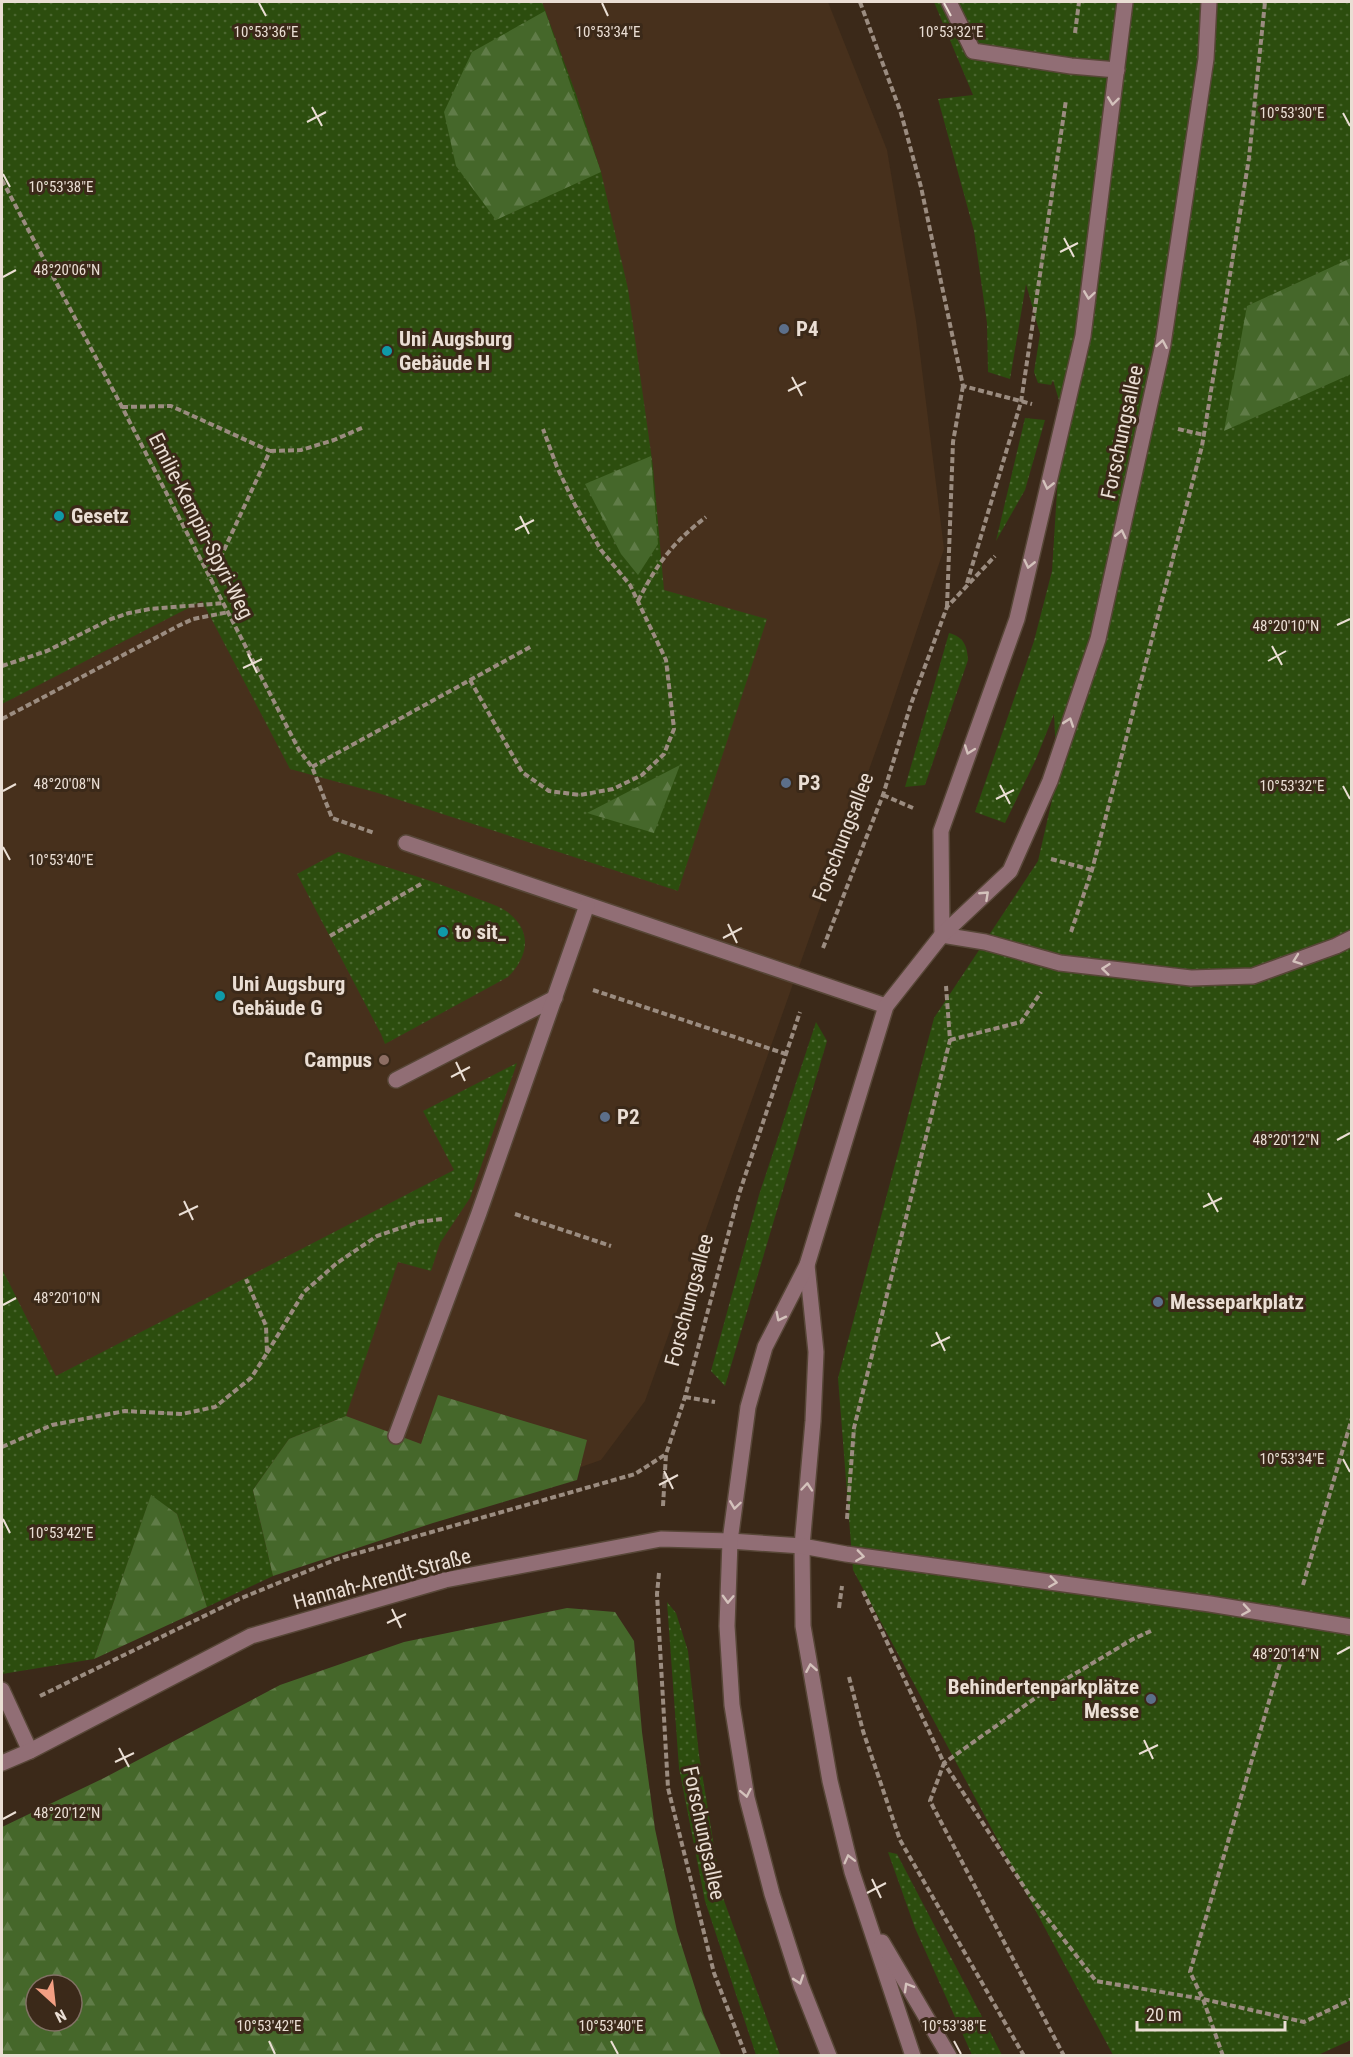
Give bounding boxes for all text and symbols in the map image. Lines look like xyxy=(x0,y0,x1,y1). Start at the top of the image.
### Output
text: 10°53'36"E xyxy=(234,23,298,41)
text: 10°53'34"E xyxy=(576,23,640,41)
text: 10°53'32"E xyxy=(919,23,983,41)
one-way arrow xyxy=(1108,97,1120,106)
text: 10°53'30"E xyxy=(1260,104,1324,122)
text: 10°53'38"E xyxy=(29,178,93,196)
text: 48°20'06"N xyxy=(34,261,100,279)
one-way arrow xyxy=(1083,290,1096,299)
place label: P4 xyxy=(796,317,819,341)
marker: P4 xyxy=(777,322,791,336)
place label: Uni Augsburg Gebäude H xyxy=(399,327,512,375)
one-way arrow xyxy=(1155,339,1168,349)
marker: Uni Augsburg Gebäude H xyxy=(380,344,394,358)
street label: Forschungsallee xyxy=(1096,363,1148,501)
street label: Emilie-Kempin-Spyri-Weg xyxy=(144,429,258,623)
one-way arrow xyxy=(1043,480,1056,490)
place label: Gesetz xyxy=(71,504,129,528)
marker: Gesetz xyxy=(52,509,66,523)
one-way arrow xyxy=(1113,530,1126,540)
one-way arrow xyxy=(1024,559,1037,569)
text: 48°20'10"N xyxy=(1253,617,1319,635)
one-way arrow xyxy=(1062,717,1075,728)
one-way arrow xyxy=(964,744,977,755)
street label: Forschungsallee xyxy=(807,769,879,905)
place label: P3 xyxy=(798,771,821,795)
text: 48°20'08"N xyxy=(34,775,100,793)
marker: P3 xyxy=(779,776,793,790)
text: 10°53'32"E xyxy=(1260,777,1324,795)
text: 10°53'40"E xyxy=(29,851,93,869)
one-way arrow xyxy=(978,891,989,902)
place label: to sit_ xyxy=(455,920,507,944)
marker: to sit_ xyxy=(436,925,450,939)
one-way arrow xyxy=(1293,953,1304,965)
one-way arrow xyxy=(1101,963,1110,975)
place label: Uni Augsburg Gebäude G xyxy=(232,972,345,1020)
marker: Uni Augsburg Gebäude G xyxy=(213,989,227,1003)
place label: Campus xyxy=(304,1048,372,1072)
marker: Campus xyxy=(377,1053,391,1067)
place label: P2 xyxy=(617,1105,640,1129)
marker: P2 xyxy=(598,1110,612,1124)
text: 48°20'12"N xyxy=(1253,1131,1319,1149)
street label: Forschungsallee xyxy=(660,1231,718,1369)
text: 48°20'10"N xyxy=(34,1289,100,1307)
place label: Messeparkplatz xyxy=(1170,1290,1304,1314)
marker: Messeparkplatz xyxy=(1151,1295,1165,1309)
one-way arrow xyxy=(776,1311,788,1322)
text: 10°53'34"E xyxy=(1260,1450,1324,1468)
one-way arrow xyxy=(800,1483,813,1492)
one-way arrow xyxy=(729,1501,741,1510)
text: 10°53'42"E xyxy=(29,1524,93,1542)
street label: Hannah-Arendt-Straße xyxy=(291,1544,474,1614)
one-way arrow xyxy=(855,1549,864,1561)
one-way arrow xyxy=(1048,1575,1057,1587)
one-way arrow xyxy=(722,1595,734,1604)
one-way arrow xyxy=(1240,1603,1250,1616)
text: 48°20'14"N xyxy=(1253,1645,1319,1663)
one-way arrow xyxy=(805,1663,818,1673)
place label: Behindertenparkplätze Messe xyxy=(948,1675,1139,1723)
marker: Behindertenparkplätze Messe xyxy=(1144,1692,1158,1706)
street label: Forschungsallee xyxy=(678,1764,730,1902)
one-way arrow xyxy=(740,1788,752,1797)
text: 48°20'12"N xyxy=(34,1804,100,1822)
one-way arrow xyxy=(843,1854,856,1864)
north arrow xyxy=(24,1973,84,2033)
one-way arrow xyxy=(792,1974,805,1985)
one-way arrow xyxy=(904,1983,915,1993)
scale bar xyxy=(1137,1994,1286,2032)
text: 20 m xyxy=(1146,2004,1181,2025)
text: N xyxy=(52,2005,69,2027)
text: 10°53'42"E xyxy=(237,2017,301,2035)
text: 10°53'40"E xyxy=(579,2017,643,2035)
text: 10°53'38"E xyxy=(922,2017,986,2035)

